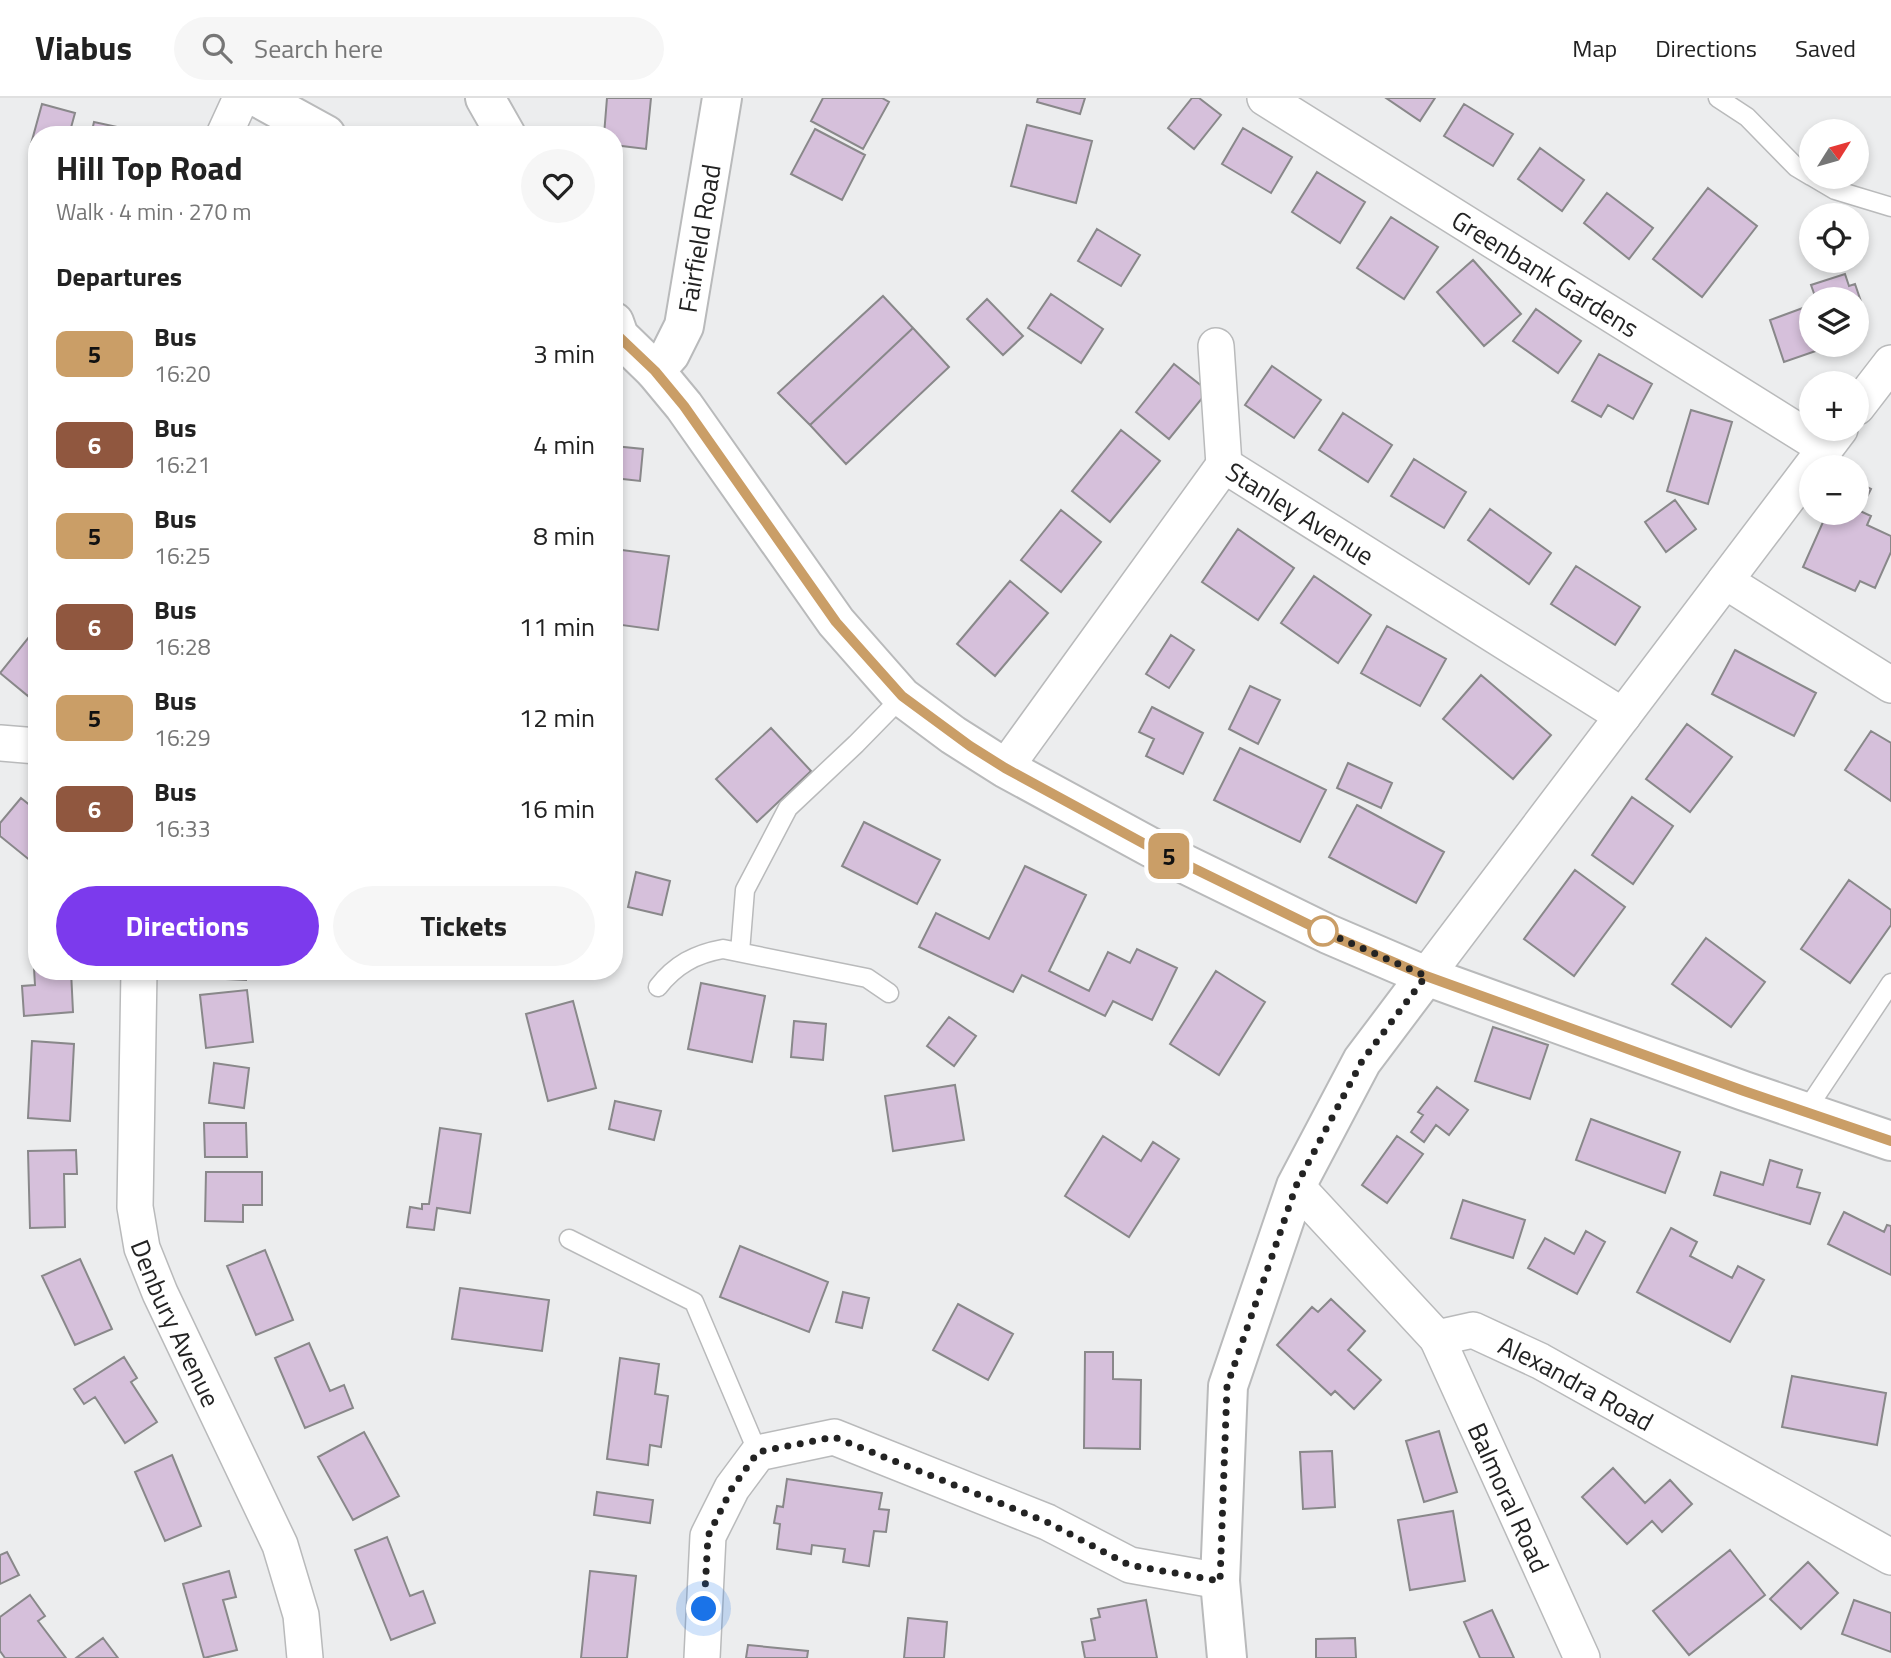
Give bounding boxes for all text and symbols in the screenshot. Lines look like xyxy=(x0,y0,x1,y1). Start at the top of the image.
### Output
search box xyxy=(174,17,664,80)
text: Viabus xyxy=(35,23,132,73)
icon: search xyxy=(198,29,236,67)
text: Search here xyxy=(254,29,383,68)
text: Map xyxy=(1572,30,1617,66)
text: Directions xyxy=(1655,30,1757,66)
text: Saved xyxy=(1795,30,1856,66)
north arrow xyxy=(1799,119,1869,189)
map controls xyxy=(1799,119,1869,525)
text: Hill Top Road xyxy=(56,143,243,193)
button: heart xyxy=(521,149,595,223)
street label: Fairfield Road xyxy=(667,161,730,315)
text: Walk · 4 min · 270 m xyxy=(56,194,252,229)
street label: Greenbank Gardens xyxy=(1444,200,1647,347)
button: locate xyxy=(1799,203,1869,273)
text: Departures xyxy=(56,257,182,296)
button: layers xyxy=(1799,287,1869,357)
text: Bus xyxy=(154,317,196,356)
text: 3 min xyxy=(533,334,595,373)
text: 5 xyxy=(88,336,101,372)
text: 16:20 xyxy=(154,356,211,391)
button: + xyxy=(1799,371,1869,441)
text: Bus xyxy=(154,408,196,447)
text: 4 min xyxy=(533,425,595,464)
text: 6 xyxy=(88,427,101,463)
text: 16:21 xyxy=(154,447,211,482)
street label: Stanley Avenue xyxy=(1219,452,1382,574)
button: − xyxy=(1799,455,1869,525)
text: Bus xyxy=(154,499,196,538)
text: 8 min xyxy=(533,516,595,555)
text: 5 xyxy=(88,518,101,554)
text: 16:25 xyxy=(154,538,211,573)
text: Bus xyxy=(154,590,196,629)
text: 11 min xyxy=(519,607,595,646)
text: 6 xyxy=(88,609,101,645)
text: 16:28 xyxy=(154,629,211,664)
text: Bus xyxy=(154,681,196,720)
text: 12 min xyxy=(519,698,595,737)
text: 5 xyxy=(88,700,101,736)
text: 16:29 xyxy=(154,720,211,755)
text: Bus xyxy=(154,772,196,811)
text: 16 min xyxy=(519,789,595,828)
text: 6 xyxy=(88,791,101,827)
text: 16:33 xyxy=(154,811,211,846)
line badge: 5 xyxy=(1146,833,1192,879)
text: 5 xyxy=(1162,838,1176,874)
button: Directions xyxy=(56,886,319,966)
button: Tickets xyxy=(333,886,595,966)
unlabelled marker xyxy=(1308,916,1338,946)
street label: Denbury Avenue xyxy=(121,1234,231,1413)
street label: Alexandra Road xyxy=(1492,1325,1661,1440)
street label: Balmoral Road xyxy=(1458,1416,1560,1579)
your location xyxy=(686,1591,721,1626)

